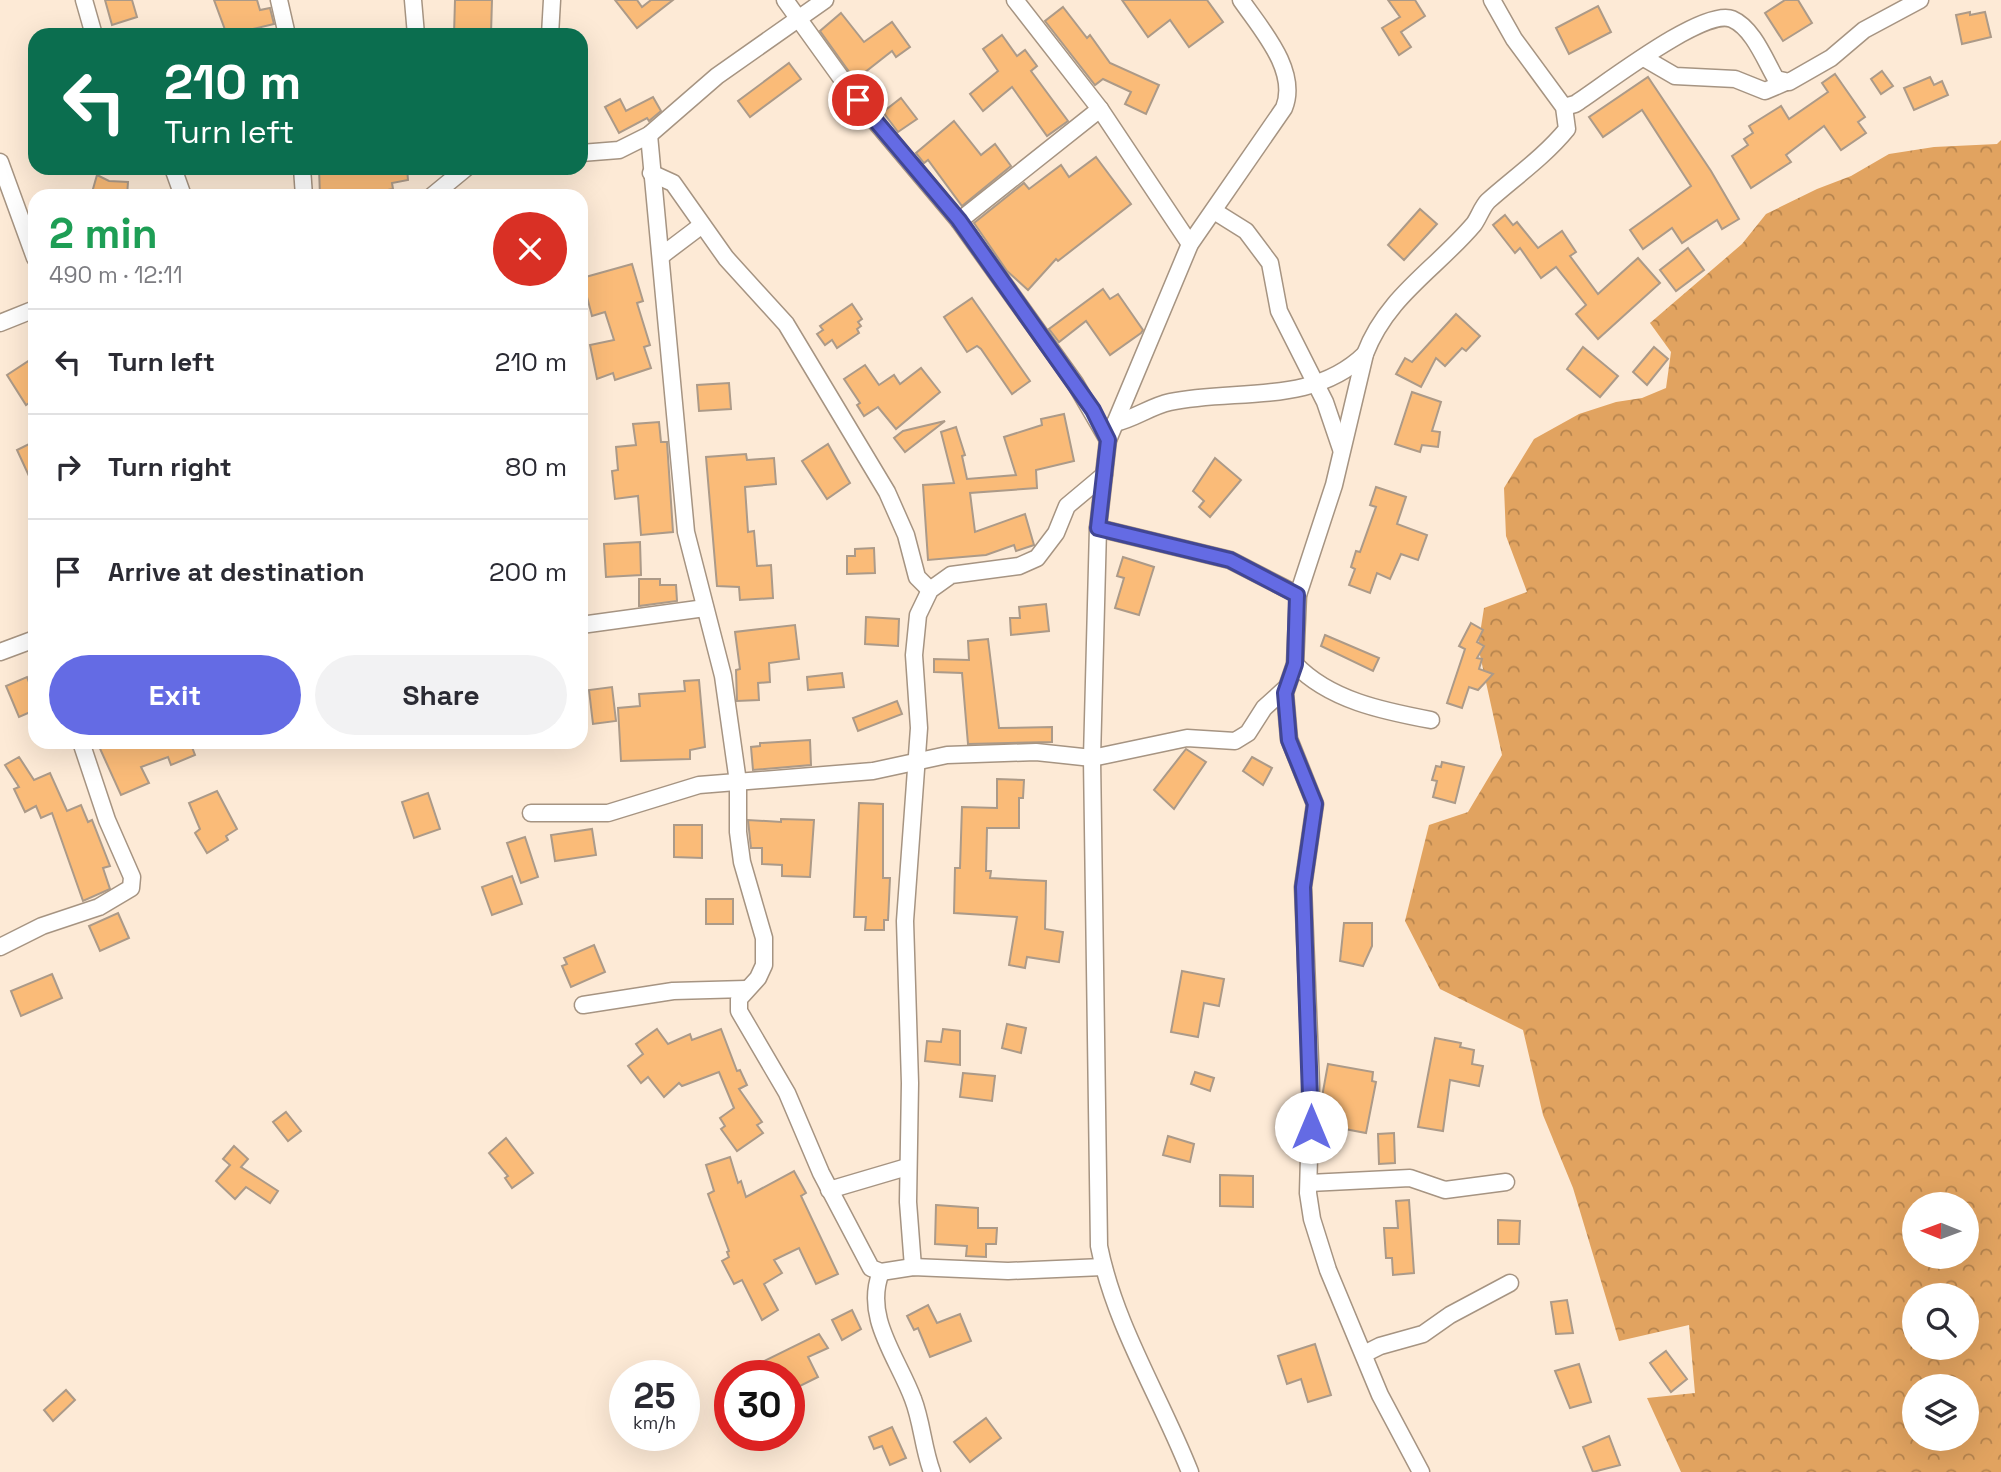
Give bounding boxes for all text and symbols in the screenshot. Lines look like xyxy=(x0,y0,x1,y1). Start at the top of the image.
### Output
text: 210 m xyxy=(164,51,301,113)
icon: left xyxy=(49,56,140,147)
pin xyxy=(828,70,888,130)
icon: arrive xyxy=(839,81,877,119)
text: Turn left xyxy=(164,112,294,152)
text: 2 min xyxy=(49,207,158,260)
button: close xyxy=(493,212,567,286)
text: 490 m · 12:11 xyxy=(49,260,183,290)
icon: left xyxy=(49,343,87,381)
text: Turn left xyxy=(108,345,215,379)
text: 210 m xyxy=(495,345,567,379)
icon: right xyxy=(49,448,87,486)
text: Turn right xyxy=(108,450,232,484)
text: 80 m xyxy=(505,450,567,484)
icon: arrive xyxy=(49,553,87,591)
text: Arrive at destination xyxy=(108,555,365,589)
text: 200 m xyxy=(489,555,567,589)
button: Exit xyxy=(49,655,301,735)
button: Share xyxy=(315,655,567,735)
position arrow xyxy=(1274,1090,1348,1164)
north arrow xyxy=(1902,1192,1979,1269)
map controls xyxy=(1902,1192,1979,1451)
button: search xyxy=(1902,1283,1979,1360)
speed limit sign: 30 xyxy=(714,1360,805,1451)
text: 25 xyxy=(634,1374,675,1418)
button: layers xyxy=(1902,1374,1979,1451)
text: km/h xyxy=(633,1411,676,1434)

